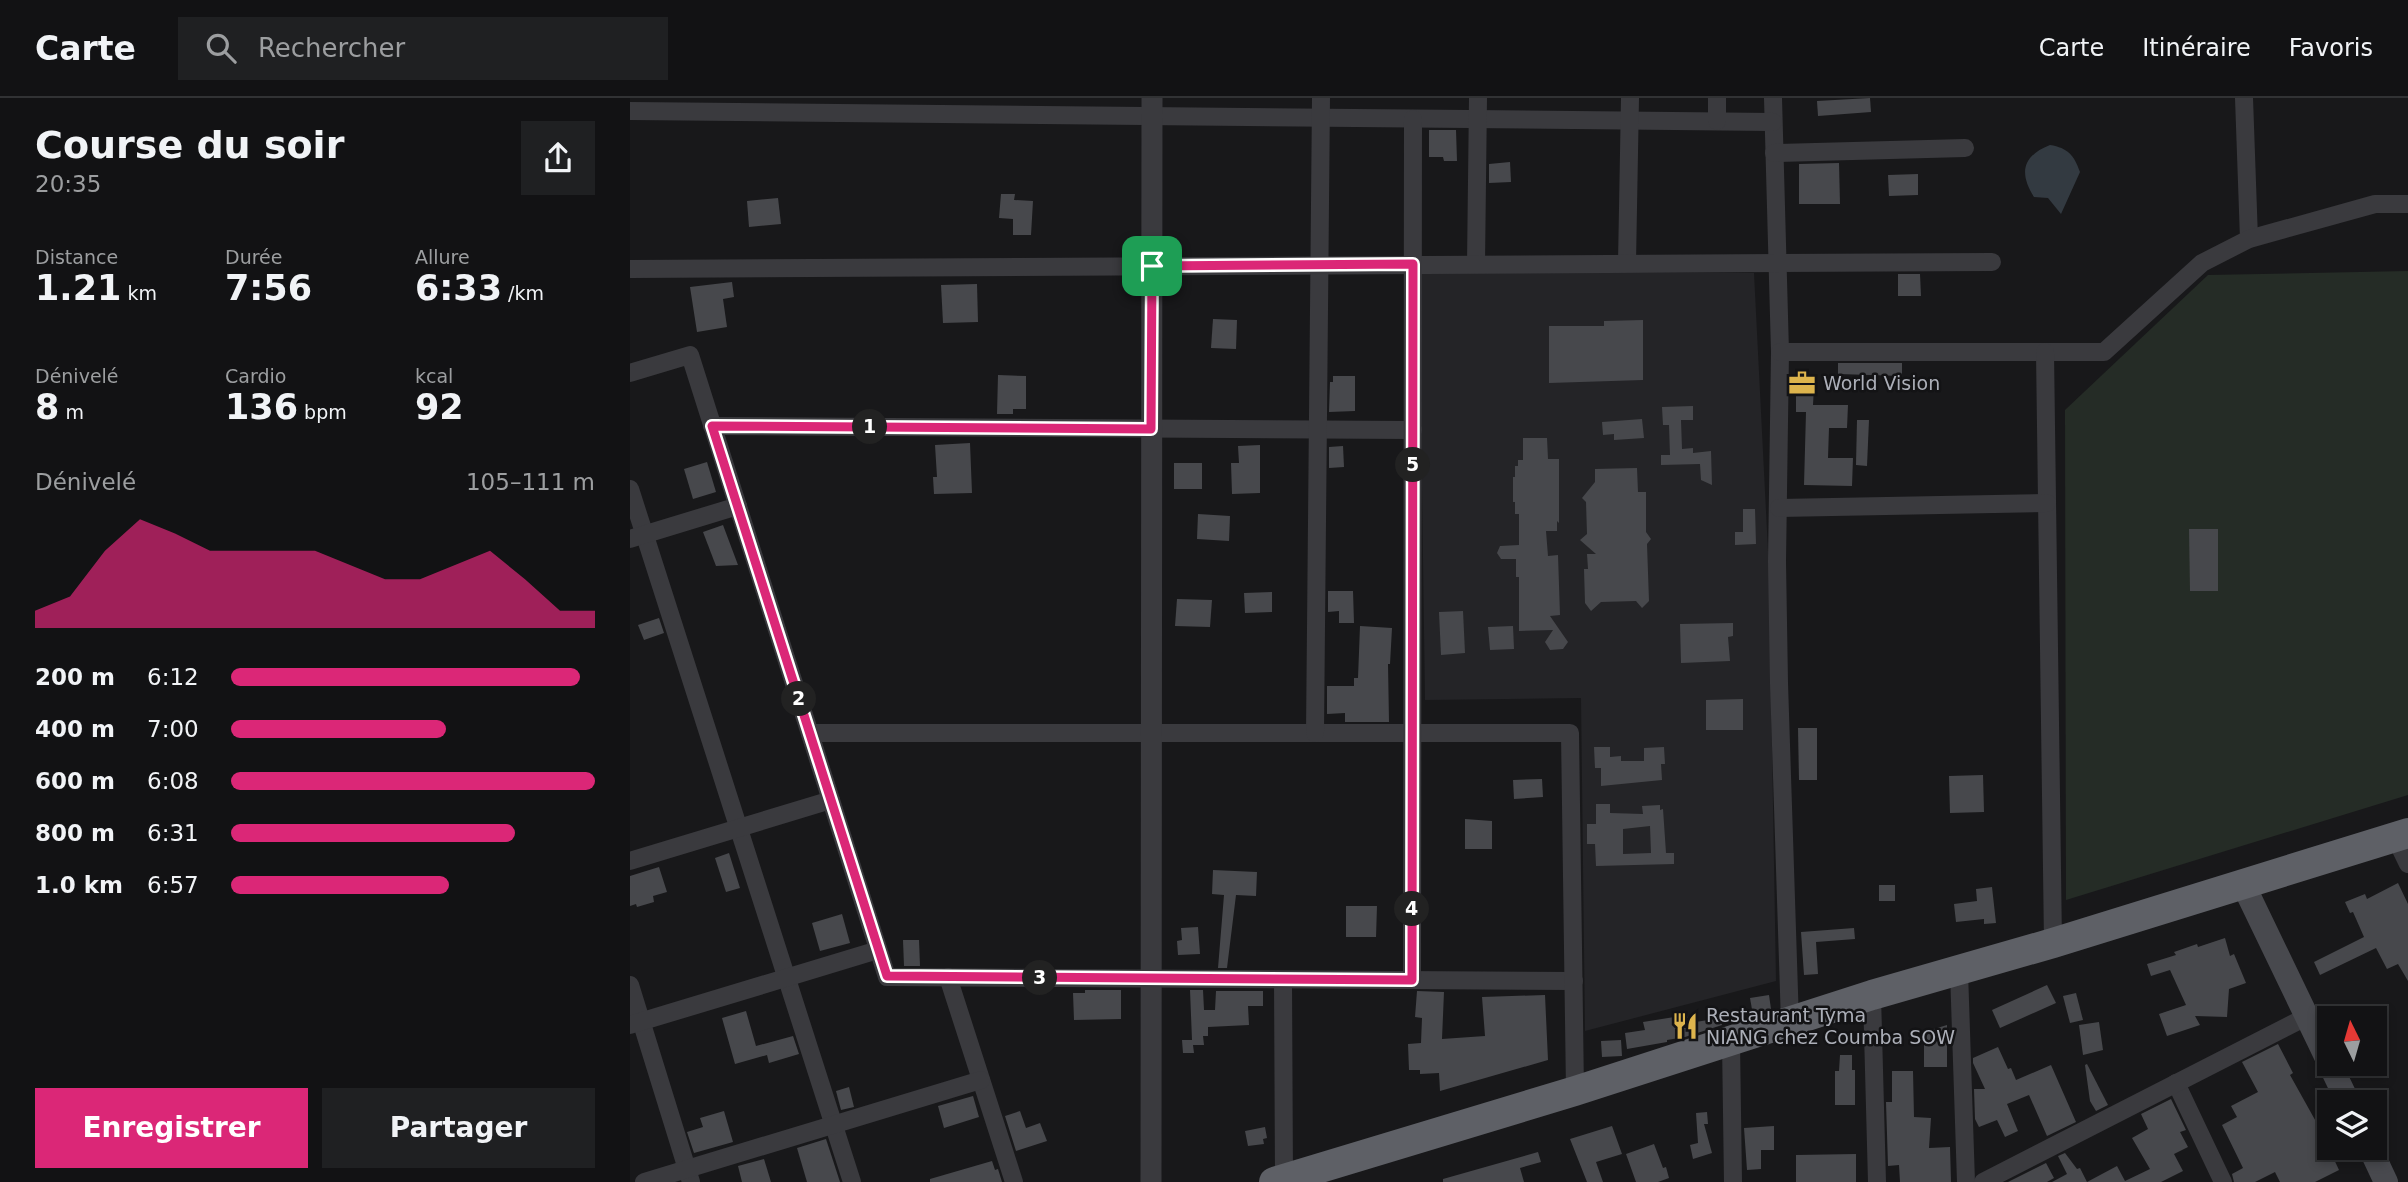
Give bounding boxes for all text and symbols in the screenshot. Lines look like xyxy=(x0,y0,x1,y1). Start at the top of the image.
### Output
search box xyxy=(178,17,668,80)
text: Carte xyxy=(35,29,136,68)
icon: search xyxy=(202,29,240,67)
text: Rechercher xyxy=(258,33,405,63)
text: Carte xyxy=(2039,34,2104,62)
text: Itinéraire xyxy=(2142,34,2251,62)
text: Favoris xyxy=(2289,34,2373,62)
button: share xyxy=(521,121,595,195)
text: Course du soir xyxy=(35,123,344,167)
text: 20:35 xyxy=(35,171,101,197)
pin xyxy=(1122,236,1182,296)
text: Distance xyxy=(35,246,118,268)
text: Durée xyxy=(225,246,282,268)
text: Allure xyxy=(415,246,470,268)
icon: arrive xyxy=(1133,247,1171,285)
text: 1.21 xyxy=(35,268,121,308)
text: 7:56 xyxy=(225,268,312,308)
text: 6:33 xyxy=(415,268,502,308)
text: km xyxy=(121,282,157,304)
text: /km xyxy=(502,282,544,304)
text: Dénivelé xyxy=(35,365,119,387)
text: Cardio xyxy=(225,365,286,387)
text: kcal xyxy=(415,365,453,387)
office icon: World Vision xyxy=(1787,368,1817,398)
place label: World Vision xyxy=(1823,372,1940,394)
text: 8 xyxy=(35,387,59,427)
text: 136 xyxy=(225,387,298,427)
text: 92 xyxy=(415,387,464,427)
text: m xyxy=(59,401,84,423)
text: bpm xyxy=(298,401,347,423)
pin: 1 xyxy=(852,410,888,444)
text: 1 xyxy=(863,415,876,437)
pin: 5 xyxy=(1396,448,1430,482)
text: 5 xyxy=(1406,453,1419,475)
text: Dénivelé xyxy=(35,469,136,495)
text: 105–111 m xyxy=(466,469,595,495)
text: 200 m xyxy=(35,664,115,690)
text: 6:12 xyxy=(147,664,199,690)
pin: 2 xyxy=(782,682,816,716)
text: 2 xyxy=(792,687,805,709)
text: 400 m xyxy=(35,716,115,742)
text: 7:00 xyxy=(147,716,199,742)
text: 600 m xyxy=(35,768,115,794)
text: 6:08 xyxy=(147,768,199,794)
text: 800 m xyxy=(35,820,115,846)
text: 6:31 xyxy=(147,820,199,846)
text: 1.0 km xyxy=(35,872,123,898)
text: 6:57 xyxy=(147,872,199,898)
pin: 4 xyxy=(1394,892,1430,926)
text: 4 xyxy=(1405,897,1418,919)
pin: 3 xyxy=(1022,960,1058,996)
text: 3 xyxy=(1033,966,1046,988)
place label: Restaurant Tyma NIANG chez Coumba SOW xyxy=(1706,1004,1955,1048)
north arrow xyxy=(2317,1006,2387,1076)
map controls xyxy=(2317,1006,2387,1160)
restaurant icon: Restaurant Tyma NIANG chez Coumba SOW xyxy=(1670,1011,1700,1041)
button: Enregistrer xyxy=(35,1088,308,1168)
button: Partager xyxy=(322,1088,595,1168)
button: layers xyxy=(2317,1090,2387,1160)

